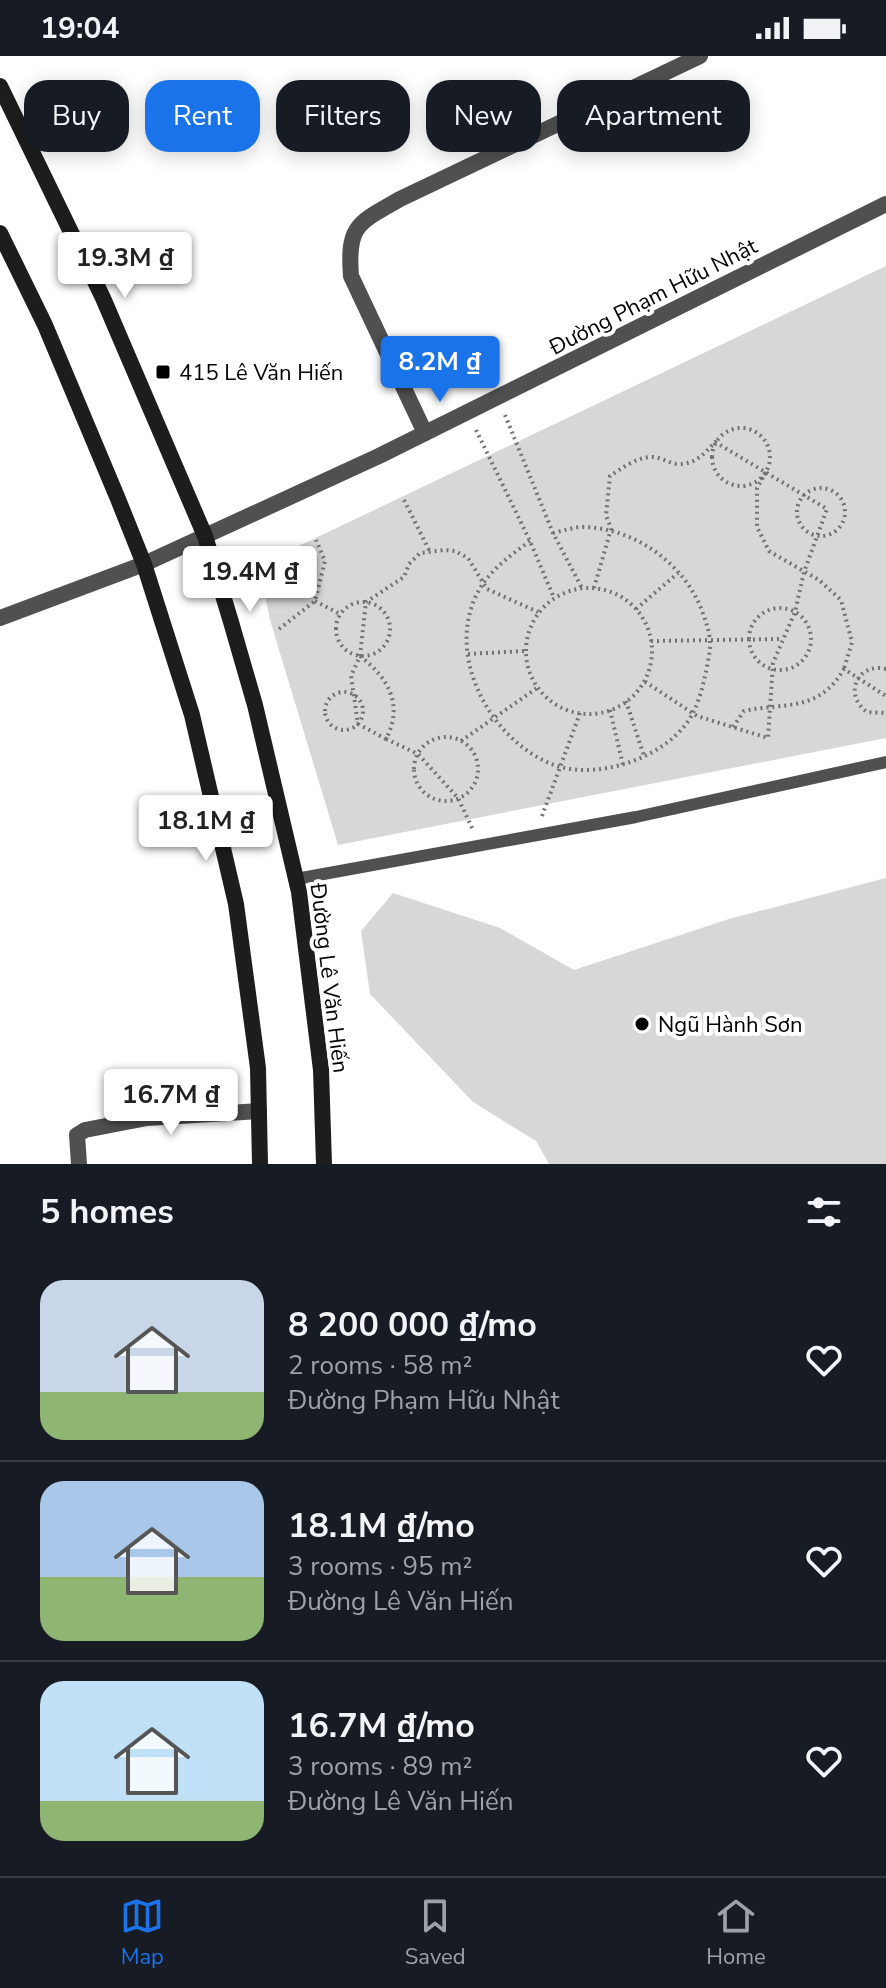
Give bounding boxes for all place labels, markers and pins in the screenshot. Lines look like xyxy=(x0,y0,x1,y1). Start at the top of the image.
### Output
pin: 19.3M ₫ xyxy=(51,232,199,300)
pin: 8.2M ₫ xyxy=(375,336,505,404)
place label: 415 Lê Văn Hiến xyxy=(179,358,343,388)
marker: 415 Lê Văn Hiến xyxy=(154,363,172,381)
pin: 19.4M ₫ xyxy=(176,546,324,614)
pin: 18.1M ₫ xyxy=(132,795,280,863)
place label: Ngũ Hành Sơn xyxy=(658,1010,802,1040)
marker: Ngũ Hành Sơn xyxy=(633,1015,651,1033)
pin: 16.7M ₫ xyxy=(97,1069,245,1137)

